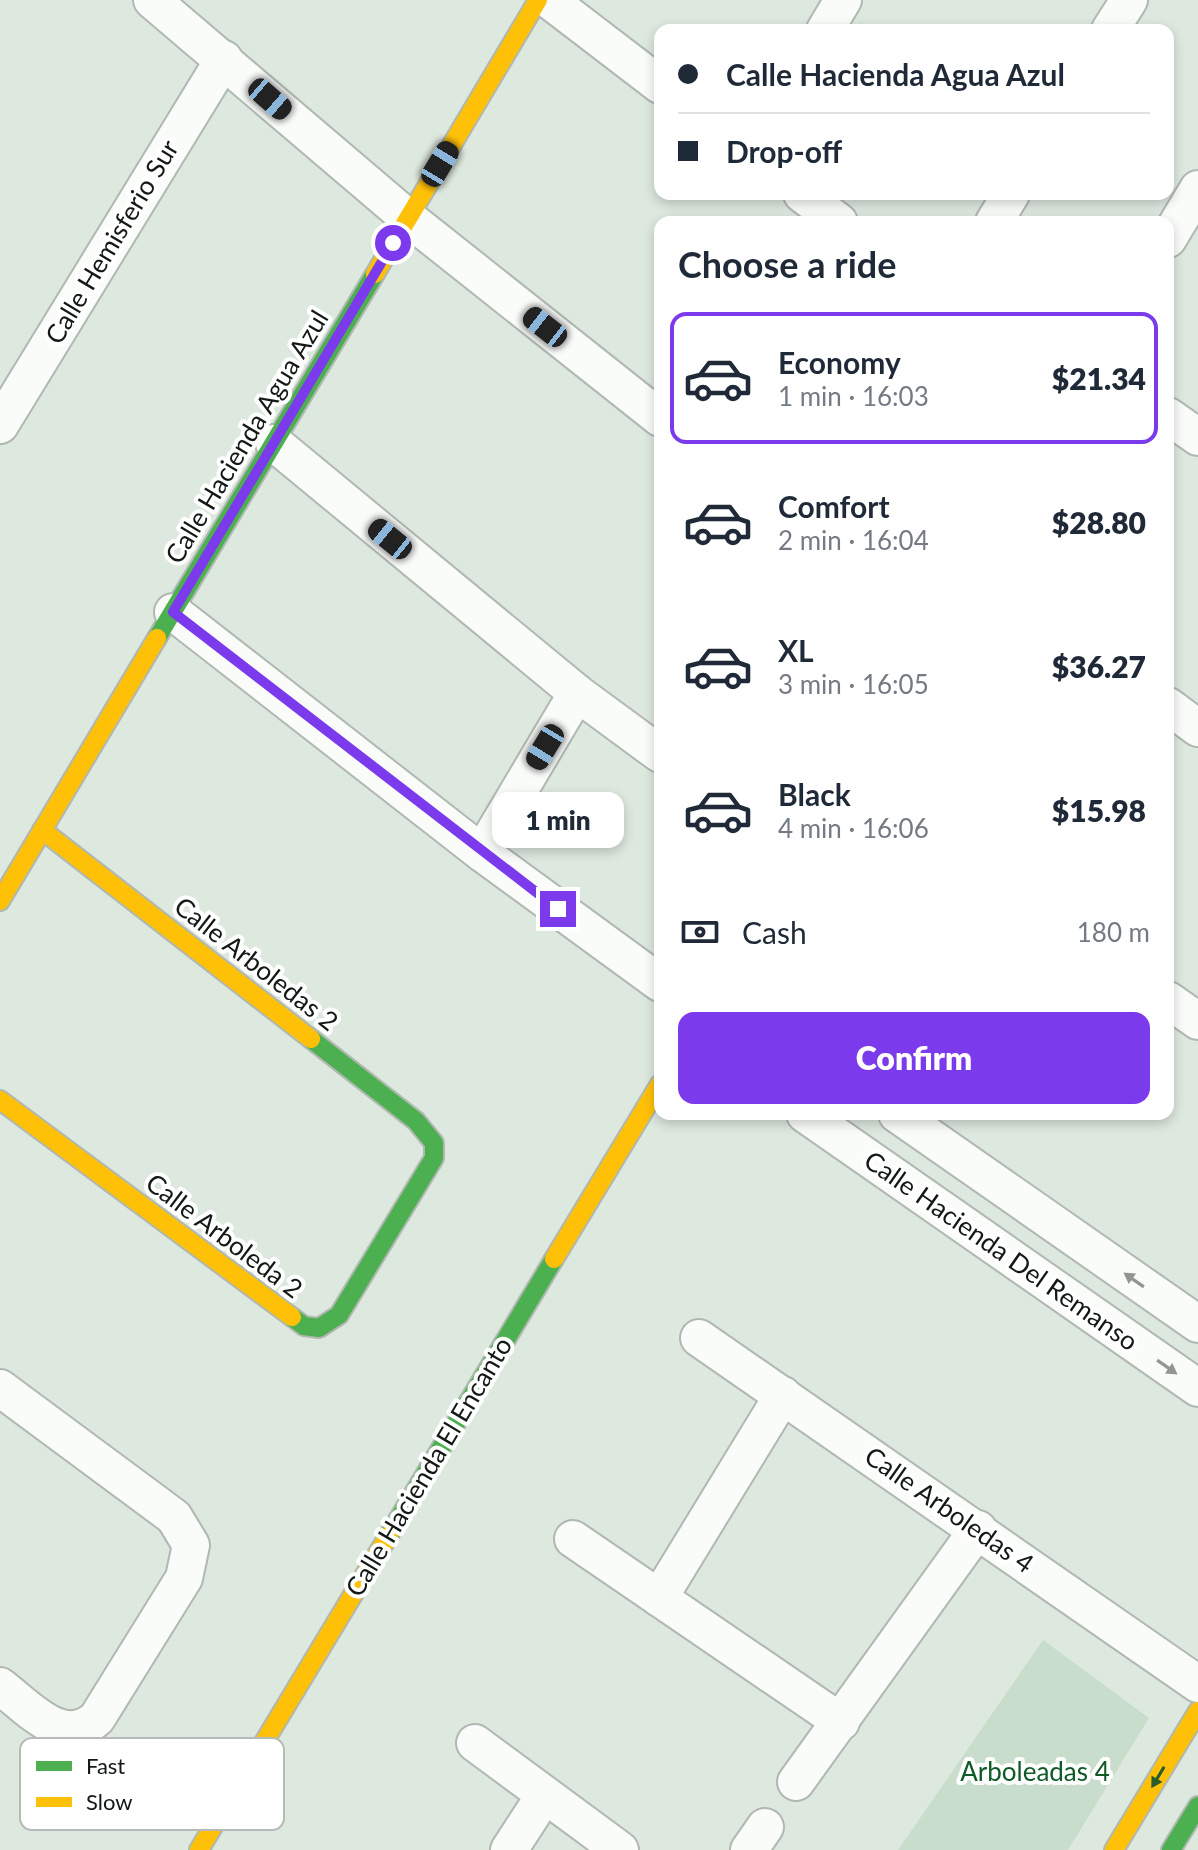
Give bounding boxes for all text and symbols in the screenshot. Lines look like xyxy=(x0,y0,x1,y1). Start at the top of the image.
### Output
text: Calle Hacienda Agua Azul xyxy=(726,56,1065,92)
car xyxy=(244,74,296,124)
street label: Calle Hemisferio Sur xyxy=(38,133,185,349)
text: Drop-off xyxy=(726,133,842,169)
car xyxy=(417,137,463,191)
route start xyxy=(375,225,411,261)
text: Choose a ride xyxy=(678,242,897,286)
car xyxy=(519,303,571,351)
street label: Calle Hacienda Agua Azul xyxy=(158,304,334,569)
icon: car xyxy=(682,342,754,414)
text: Economy xyxy=(778,344,901,380)
text: $21.34 xyxy=(1052,360,1146,396)
text: 1 min · 16:03 xyxy=(778,380,929,412)
icon: car xyxy=(682,486,754,558)
text: Comfort xyxy=(778,488,890,524)
text: $28.80 xyxy=(1052,504,1146,540)
car xyxy=(364,515,416,563)
text: 2 min · 16:04 xyxy=(778,524,929,556)
icon: car xyxy=(682,630,754,702)
text: XL xyxy=(778,632,814,668)
text: $36.27 xyxy=(1052,648,1146,684)
text: 3 min · 16:05 xyxy=(778,668,929,700)
car xyxy=(522,720,568,774)
icon: car xyxy=(682,774,754,846)
text: Black xyxy=(778,776,851,812)
text: $15.98 xyxy=(1052,792,1146,828)
callout: 1 min xyxy=(492,793,624,849)
text: 1 min xyxy=(526,804,590,836)
text: 4 min · 16:06 xyxy=(778,812,929,844)
street label: Calle Arboledas 2 xyxy=(168,889,345,1037)
route end xyxy=(540,891,576,927)
icon: cash xyxy=(678,910,722,954)
text: Cash xyxy=(742,914,807,950)
text: 180 m xyxy=(1077,916,1150,948)
button: Confirm xyxy=(678,1012,1150,1104)
street label: Calle Hacienda Del Remanso xyxy=(859,1143,1144,1357)
street label: Calle Arboleda 2 xyxy=(140,1166,309,1304)
one-way arrow xyxy=(1124,1273,1145,1288)
street label: Calle Hacienda El Encanto xyxy=(338,1331,518,1602)
one-way arrow xyxy=(1157,1359,1178,1374)
street label: Calle Arboledas 4 xyxy=(859,1439,1040,1579)
legend xyxy=(20,1738,284,1830)
text: Fast xyxy=(86,1752,125,1779)
park label: Arboleadas 4 xyxy=(960,1755,1110,1787)
one-way arrow xyxy=(1151,1766,1165,1788)
text: Slow xyxy=(86,1788,133,1815)

